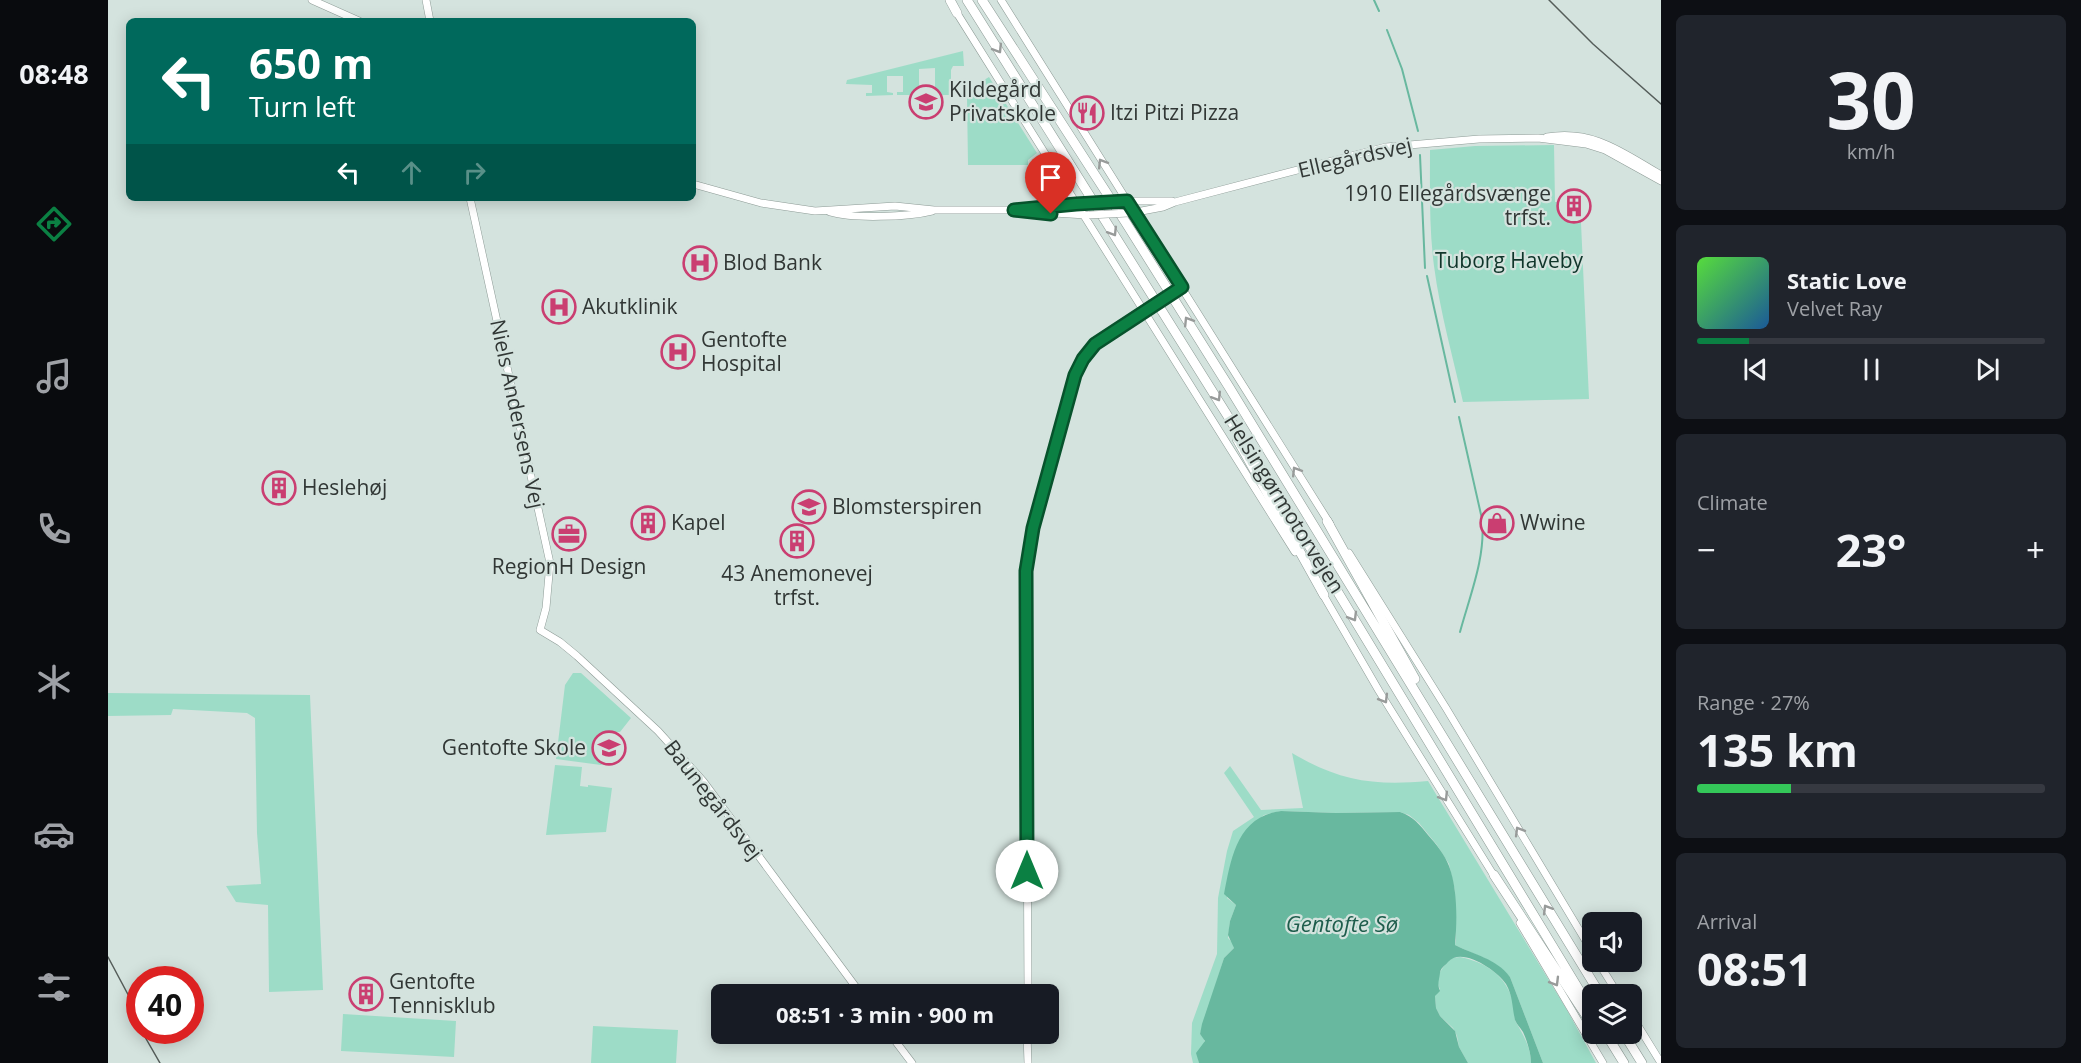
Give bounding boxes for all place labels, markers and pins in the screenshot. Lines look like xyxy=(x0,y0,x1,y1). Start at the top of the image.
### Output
place label: Kildegård Privatskole xyxy=(949,75,1056,127)
school or university icon: Kildegård Privatskole xyxy=(908,84,944,120)
restaurant icon: Itzi Pitzi Pizza xyxy=(1069,95,1105,131)
place label: Itzi Pitzi Pizza xyxy=(1110,98,1239,126)
pin xyxy=(1025,152,1076,214)
place label: 1910 Ellegårdsvænge trfst. xyxy=(1344,179,1551,231)
building icon: 1910 Ellegårdsvænge trfst. xyxy=(1556,188,1592,224)
hospital icon: Blod Bank xyxy=(682,245,718,281)
place label: Blod Bank xyxy=(723,248,822,276)
hospital icon: Akutklinik xyxy=(541,289,577,325)
place label: Akutklinik xyxy=(582,292,678,320)
place label: Gentofte Hospital xyxy=(701,325,787,377)
hospital icon: Gentofte Hospital xyxy=(660,334,696,370)
building icon: Heslehøj xyxy=(261,470,297,506)
place label: Heslehøj xyxy=(302,473,387,501)
school or university icon: Blomsterspiren xyxy=(791,489,827,525)
place label: Blomsterspiren xyxy=(832,492,982,520)
building icon: Kapel xyxy=(630,505,666,541)
shop icon: Wwine xyxy=(1479,505,1515,541)
place label: Kapel xyxy=(671,508,725,536)
place label: Wwine xyxy=(1520,508,1586,536)
office icon: RegionH Design xyxy=(551,516,587,552)
building icon: 43 Anemonevej trfst. xyxy=(779,523,815,559)
place label: RegionH Design xyxy=(492,552,646,580)
place label: 43 Anemonevej trfst. xyxy=(721,559,873,611)
school or university icon: Gentofte Skole xyxy=(591,730,627,766)
place label: Gentofte Skole xyxy=(442,733,586,761)
place label: Gentofte Tennisklub xyxy=(389,967,496,1019)
building icon: Gentofte Tennisklub xyxy=(348,976,384,1012)

